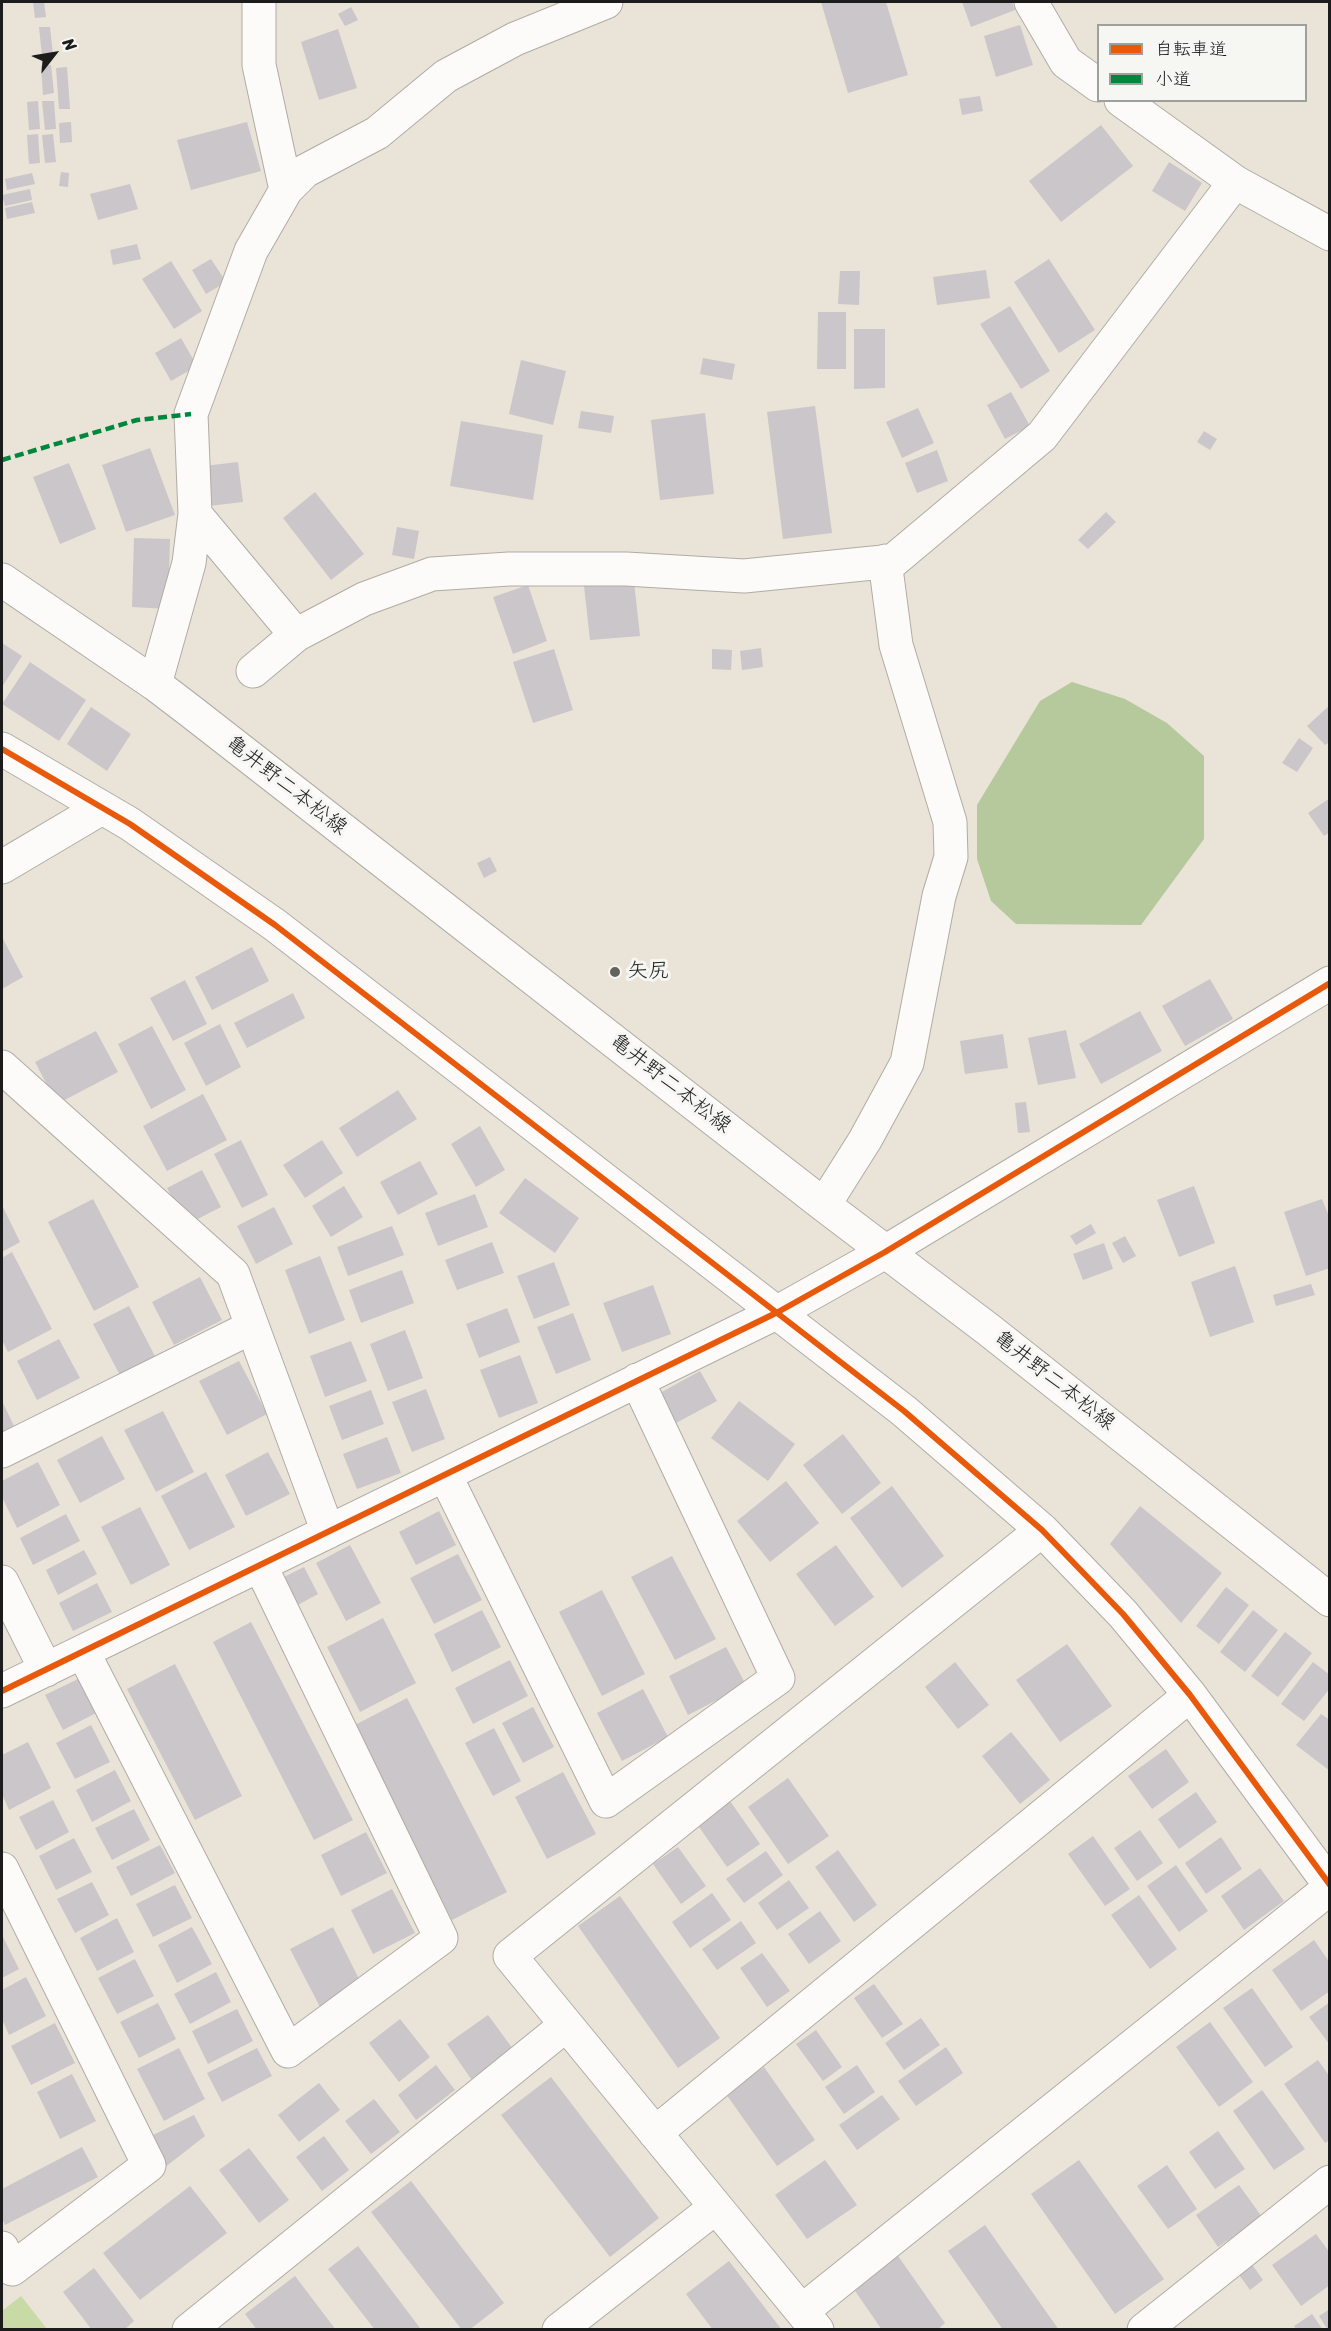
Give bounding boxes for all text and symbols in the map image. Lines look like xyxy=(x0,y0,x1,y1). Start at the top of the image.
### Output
north arrow xyxy=(24,24,84,84)
legend xyxy=(1097,24,1307,102)
text: N xyxy=(55,32,85,57)
text: 自転車道 xyxy=(1155,33,1227,65)
text: 小道 xyxy=(1155,63,1191,95)
street label: 亀井野二本松線 xyxy=(220,731,352,841)
place label: 矢尻 xyxy=(627,959,669,985)
marker: 矢尻 xyxy=(608,965,622,979)
street label: 亀井野二本松線 xyxy=(604,1029,736,1139)
street label: 亀井野二本松線 xyxy=(988,1326,1120,1436)

